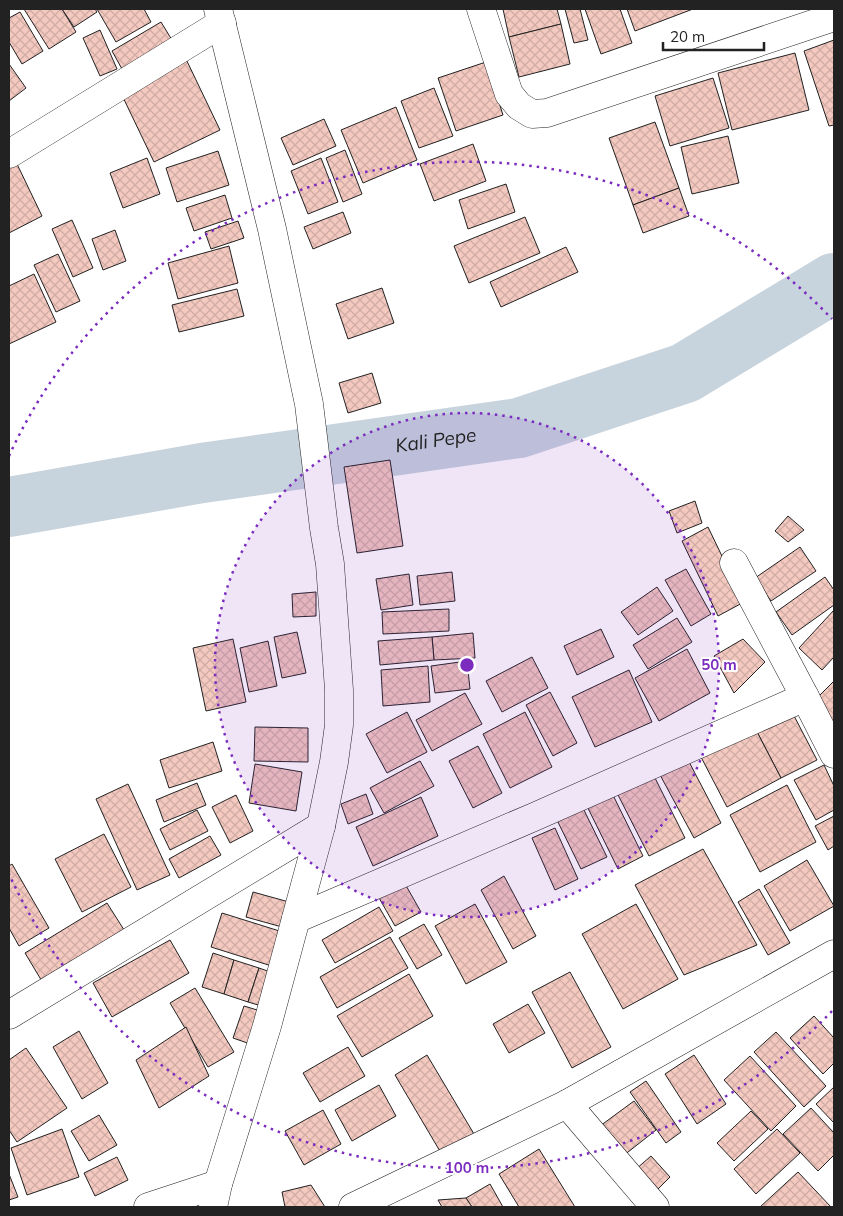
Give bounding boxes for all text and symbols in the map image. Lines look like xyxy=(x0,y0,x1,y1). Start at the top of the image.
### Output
scale bar xyxy=(663,20,764,52)
text: 20 m xyxy=(670,27,705,46)
water label: Kali Pepe xyxy=(394,422,478,457)
text: 50 m xyxy=(701,655,737,674)
centre of rings xyxy=(458,656,476,674)
text: 100 m xyxy=(445,1158,489,1177)

